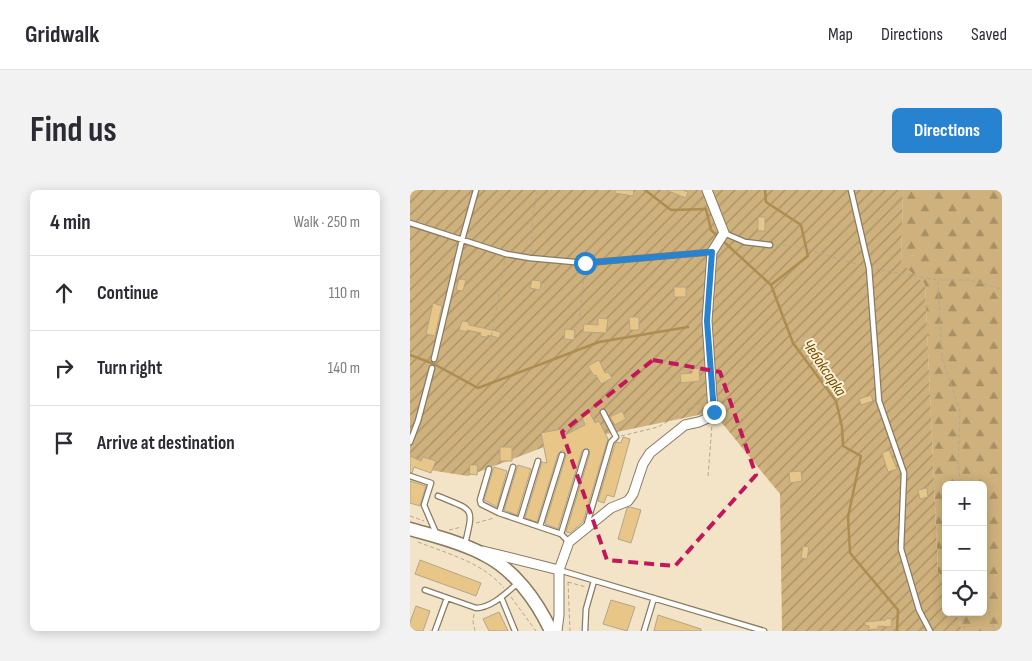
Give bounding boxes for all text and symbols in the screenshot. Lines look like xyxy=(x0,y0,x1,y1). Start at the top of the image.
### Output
text: Gridwalk xyxy=(25,20,99,49)
text: Map xyxy=(828,24,853,45)
text: Directions xyxy=(881,24,943,45)
text: Saved xyxy=(971,24,1007,45)
button: Directions xyxy=(892,108,1002,153)
text: Find us xyxy=(30,109,117,152)
text: 4 min xyxy=(50,210,91,235)
text: Walk · 250 m xyxy=(294,213,360,232)
route start xyxy=(574,252,597,275)
icon: ahead xyxy=(50,279,78,307)
text: Continue xyxy=(97,282,158,305)
text: 110 m xyxy=(329,284,360,303)
water label: Чебоксарка xyxy=(798,336,850,400)
icon: right xyxy=(50,354,78,382)
text: Turn right xyxy=(97,357,162,380)
text: 140 m xyxy=(328,359,360,378)
route end xyxy=(703,401,726,424)
icon: arrive xyxy=(50,429,78,457)
text: Arrive at destination xyxy=(97,432,235,455)
map controls xyxy=(942,481,987,616)
button: + xyxy=(942,481,987,526)
button: − xyxy=(942,526,987,571)
button: locate xyxy=(942,571,987,616)

